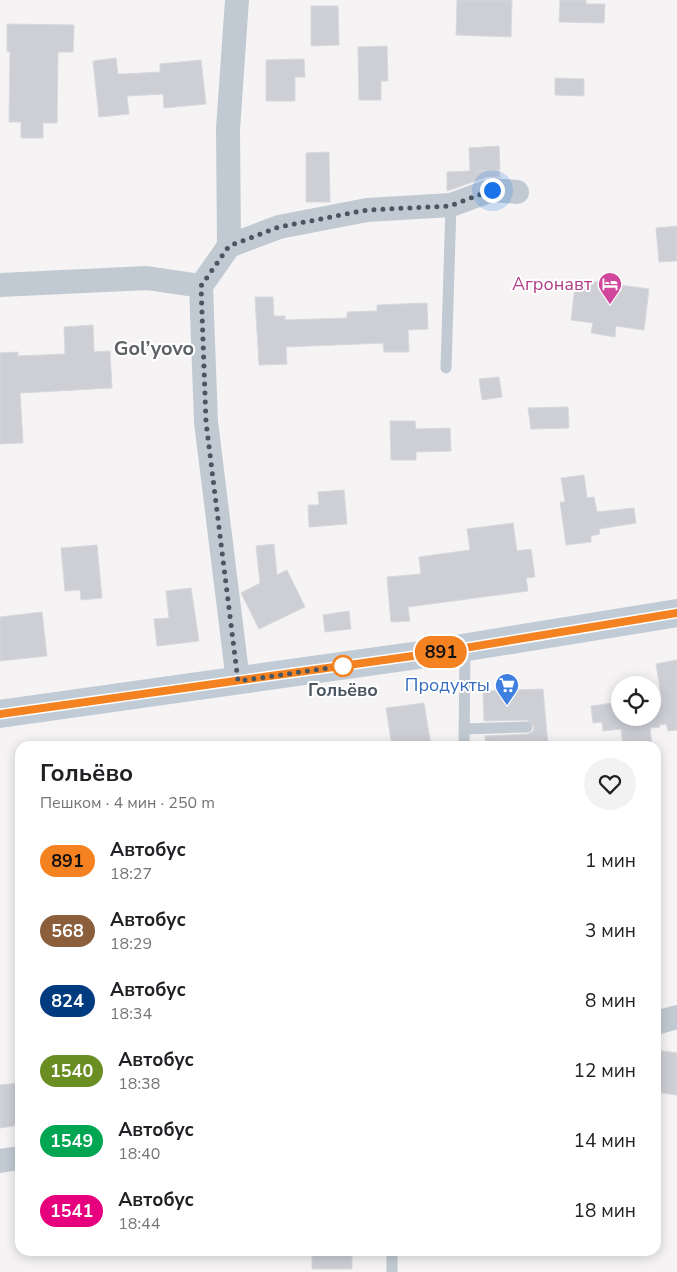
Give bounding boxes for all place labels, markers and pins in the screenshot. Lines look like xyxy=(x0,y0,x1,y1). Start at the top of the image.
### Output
hotel icon: Агронавт xyxy=(597,271,623,305)
place label: Агронавт xyxy=(512,272,592,296)
marker: Гольёво xyxy=(332,655,354,677)
supermarket icon: Продукты xyxy=(494,672,520,706)
place label: Продукты xyxy=(405,673,490,697)
place label: Гольёво xyxy=(308,678,378,702)

